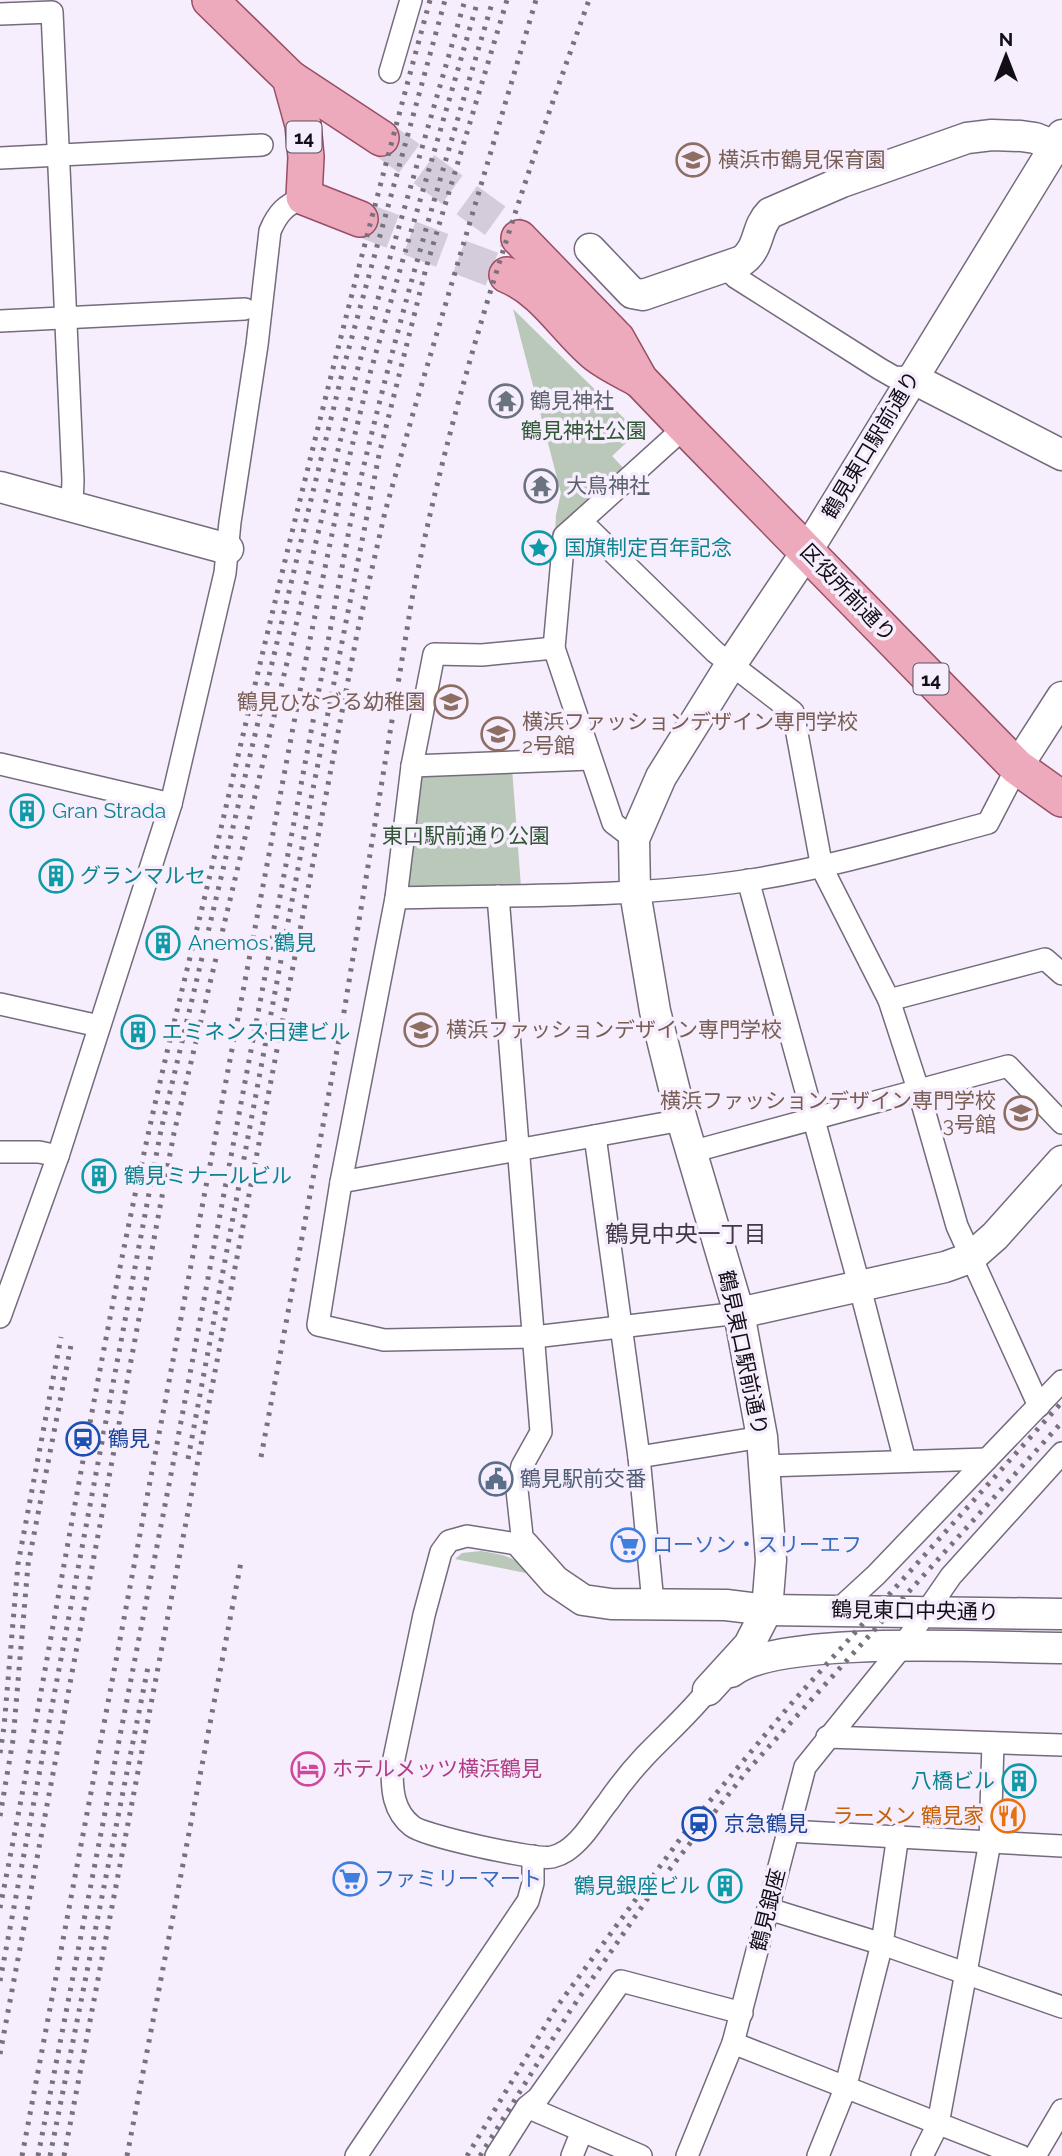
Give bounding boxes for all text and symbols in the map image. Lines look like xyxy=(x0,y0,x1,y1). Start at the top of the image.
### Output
north arrow xyxy=(971,21,1041,91)
text: N xyxy=(999,28,1013,50)
road number: 14 xyxy=(286,122,322,153)
school or university icon: 横浜市鶴見保育園 xyxy=(674,141,712,179)
place label: 横浜市鶴見保育園 xyxy=(718,147,886,172)
street label: 鶴見東口駅前通り xyxy=(817,366,925,523)
temple icon: 鶴見神社 xyxy=(487,382,525,420)
place label: 鶴見神社 xyxy=(530,388,614,413)
park label: 鶴見神社公園 xyxy=(521,418,647,443)
temple icon: 大鳥神社 xyxy=(522,467,560,505)
place label: 大鳥神社 xyxy=(566,473,650,498)
place icon: 国旗制定百年記念 xyxy=(520,529,558,567)
place label: 国旗制定百年記念 xyxy=(564,535,732,560)
street label: 区役所前通り xyxy=(796,539,901,647)
road number: 14 xyxy=(914,664,948,694)
school or university icon: 鶴見ひなづる幼稚園 xyxy=(432,683,470,721)
place label: 鶴見ひなづる幼稚園 xyxy=(237,689,426,714)
place label: 横浜ファッションデザイン専門学校 2号館 xyxy=(522,709,858,758)
school or university icon: 横浜ファッションデザイン専門学校 2号館 xyxy=(479,715,517,753)
building icon: Gran Strada xyxy=(8,792,46,830)
place label: Gran Strada xyxy=(52,798,166,823)
park label: 東口駅前通り公園 xyxy=(382,823,550,848)
building icon: グランマルセ xyxy=(37,857,75,895)
place label: グランマルセ xyxy=(80,863,206,888)
building icon: Anemos 鶴見 xyxy=(144,924,182,962)
place label: Anemos 鶴見 xyxy=(188,930,316,955)
school or university icon: 横浜ファッションデザイン専門学校 xyxy=(402,1011,440,1049)
building icon: エミネンス日建ビル xyxy=(119,1013,157,1051)
place label: 横浜ファッションデザイン専門学校 xyxy=(446,1017,782,1042)
place label: エミネンス日建ビル xyxy=(162,1019,351,1044)
place label: 横浜ファッションデザイン専門学校 3号館 xyxy=(660,1088,996,1137)
school or university icon: 横浜ファッションデザイン専門学校 3号館 xyxy=(1002,1094,1040,1132)
building icon: 鶴見ミナールビル xyxy=(80,1157,118,1195)
place label: 鶴見ミナールビル xyxy=(124,1163,292,1188)
district label: 鶴見中央一丁目 xyxy=(606,1220,767,1247)
street label: 鶴見東口駅前通り xyxy=(714,1268,773,1438)
station icon: 鶴見 xyxy=(64,1420,102,1458)
place label: 鶴見 xyxy=(108,1426,150,1451)
public building icon: 鶴見駅前交番 xyxy=(477,1460,515,1498)
place label: 鶴見駅前交番 xyxy=(520,1466,646,1491)
supermarket icon: ローソン・スリーエフ xyxy=(609,1526,647,1564)
place label: ローソン・スリーエフ xyxy=(652,1532,862,1557)
street label: 鶴見東口中央通り xyxy=(831,1597,999,1624)
hotel icon: ホテルメッツ横浜鶴見 xyxy=(289,1750,327,1788)
place label: ホテルメッツ横浜鶴見 xyxy=(332,1756,542,1781)
building icon: 八橋ビル xyxy=(1000,1762,1038,1800)
place label: 八橋ビル xyxy=(911,1768,995,1793)
restaurant icon: ラーメン 鶴見家 xyxy=(989,1797,1027,1835)
place label: ラーメン 鶴見家 xyxy=(832,1803,984,1828)
station icon: 京急鶴見 xyxy=(680,1805,718,1843)
place label: 京急鶴見 xyxy=(724,1811,808,1836)
supermarket icon: ファミリーマート xyxy=(331,1860,369,1898)
place label: ファミリーマート xyxy=(374,1866,542,1891)
street label: 鶴見銀座 xyxy=(745,1866,790,1954)
building icon: 鶴見銀座ビル xyxy=(706,1867,744,1905)
place label: 鶴見銀座ビル xyxy=(574,1873,700,1898)

